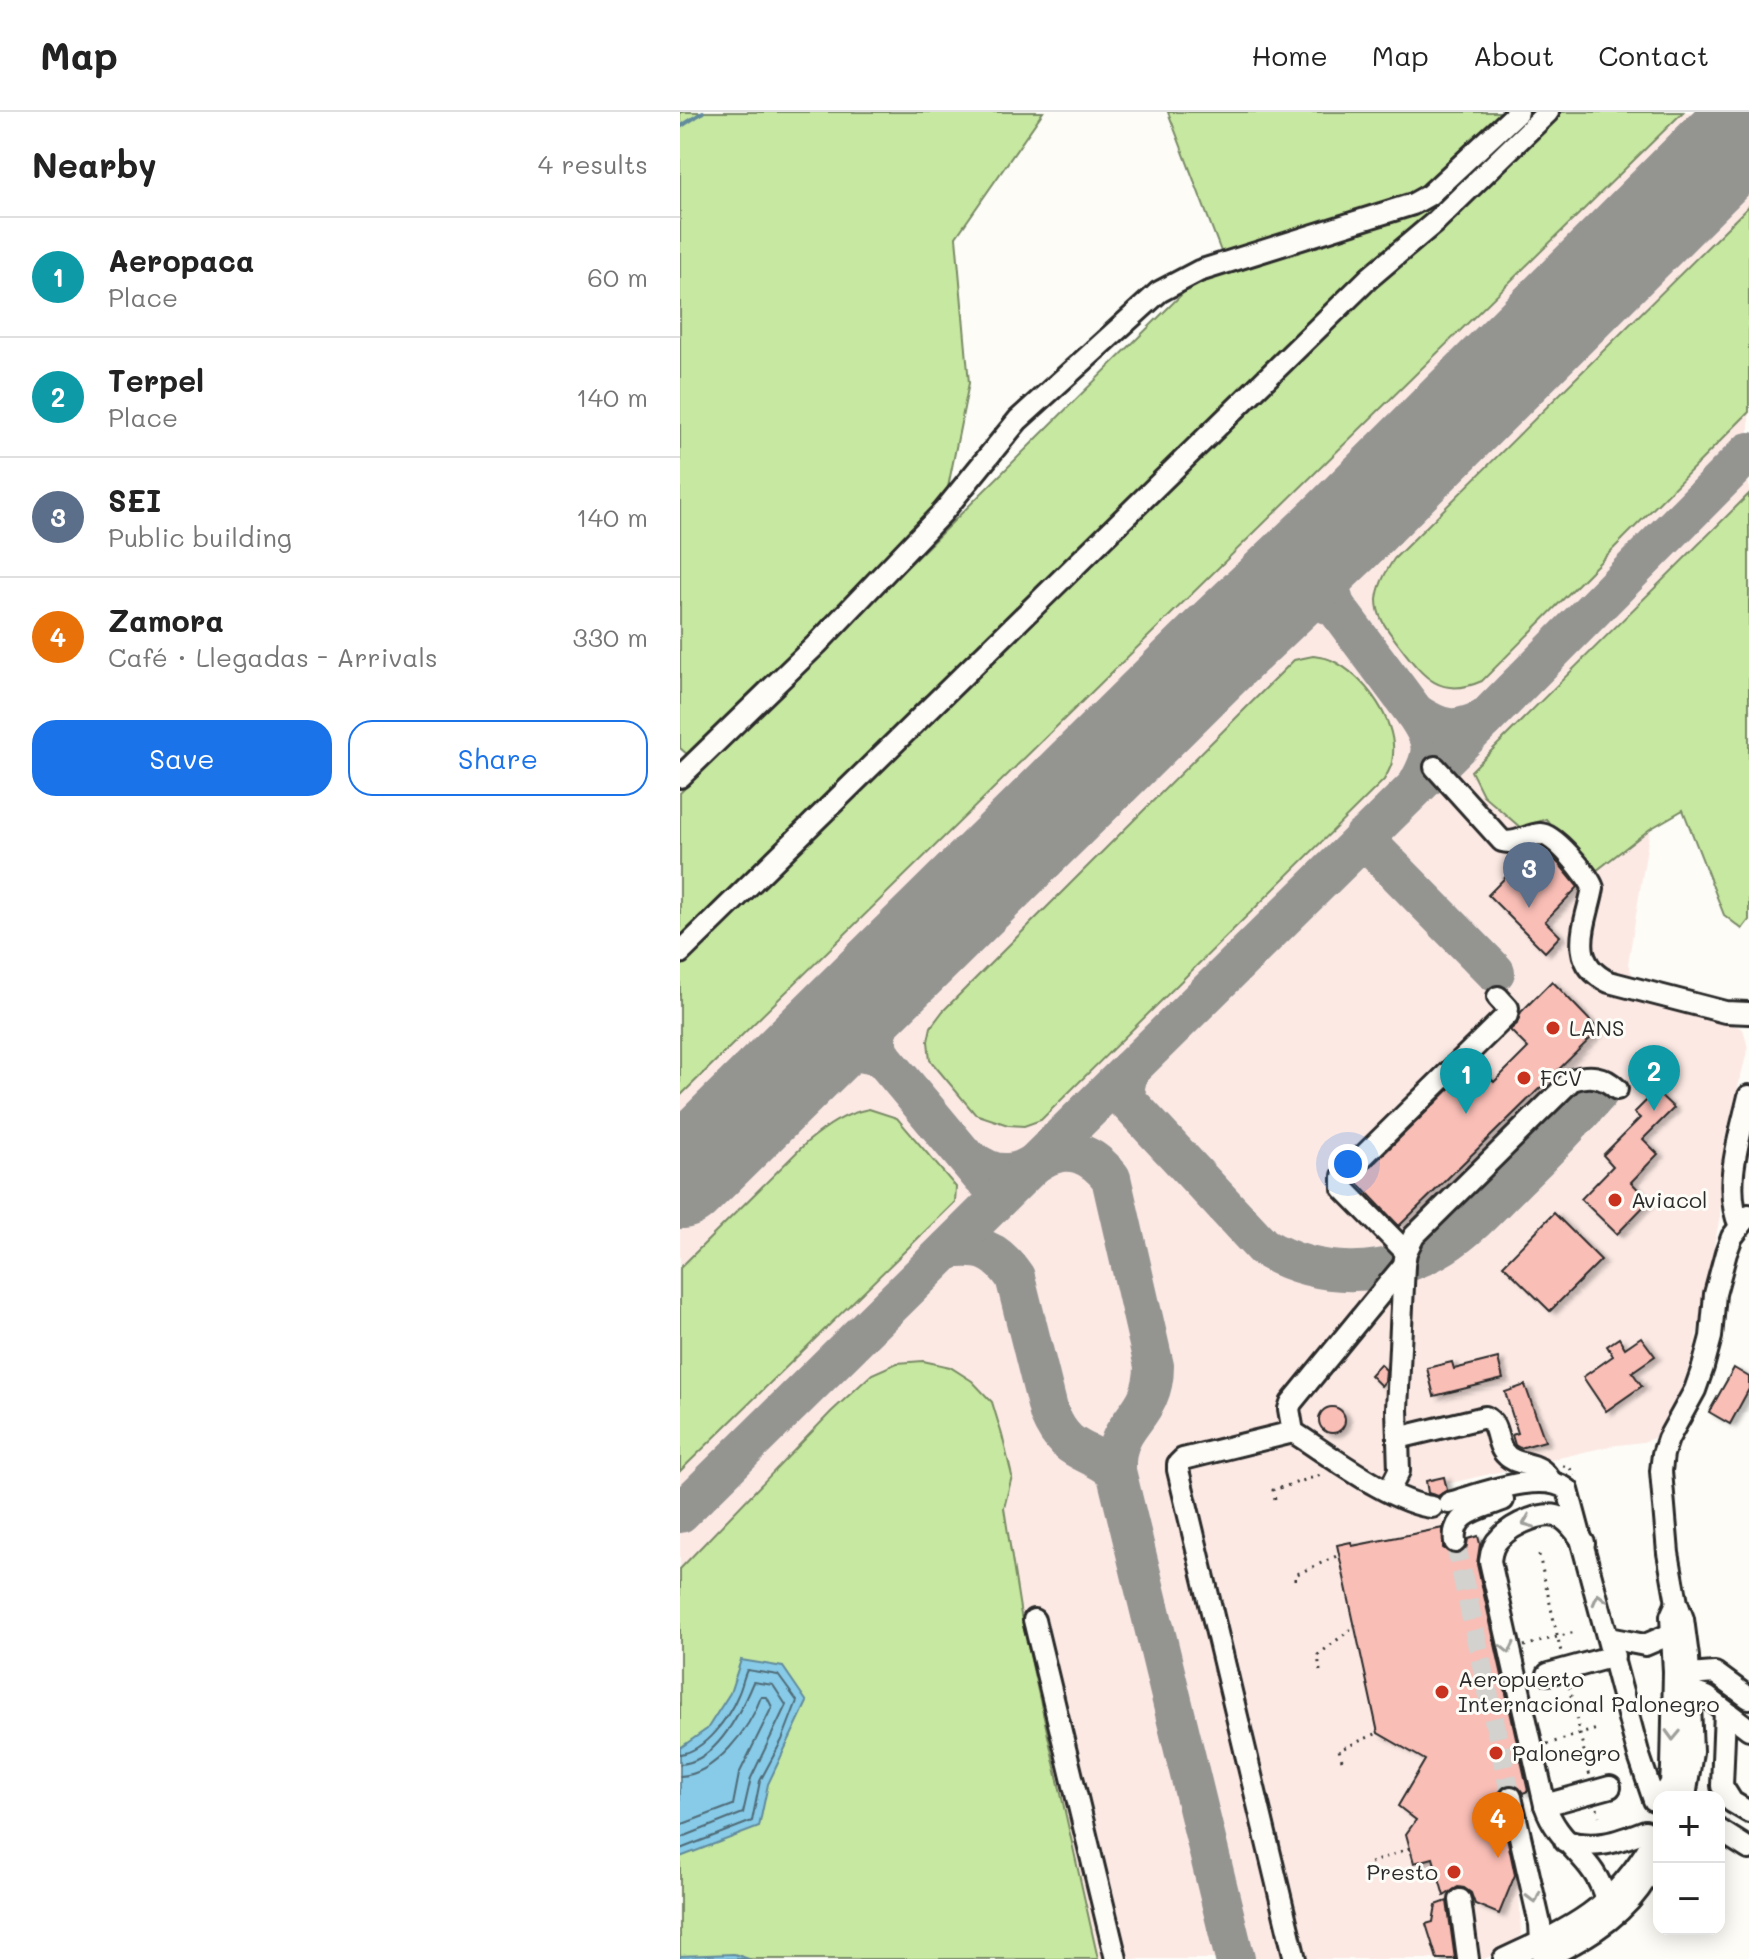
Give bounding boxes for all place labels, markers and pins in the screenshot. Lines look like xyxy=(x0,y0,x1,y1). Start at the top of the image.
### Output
pin: 3 xyxy=(1503,842,1555,908)
place label: LANS xyxy=(1569,1013,1624,1042)
marker: LANS xyxy=(1544,1019,1562,1037)
pin: 2 xyxy=(1628,1045,1680,1111)
pin: 1 xyxy=(1440,1048,1492,1114)
place label: FCV xyxy=(1540,1063,1582,1092)
marker: FCV xyxy=(1515,1069,1533,1087)
place label: Aviacol xyxy=(1631,1185,1708,1214)
marker: Aviacol xyxy=(1606,1191,1624,1209)
place label: Aeropuerto Internacional Palonegro xyxy=(1458,1664,1720,1718)
marker: Aeropuerto Internacional Palonegro xyxy=(1433,1683,1451,1701)
place label: Palonegro xyxy=(1512,1738,1620,1767)
marker: Palonegro xyxy=(1487,1744,1505,1762)
pin: 4 xyxy=(1472,1792,1524,1858)
place label: Presto xyxy=(1366,1857,1438,1886)
marker: Presto xyxy=(1445,1863,1463,1881)

